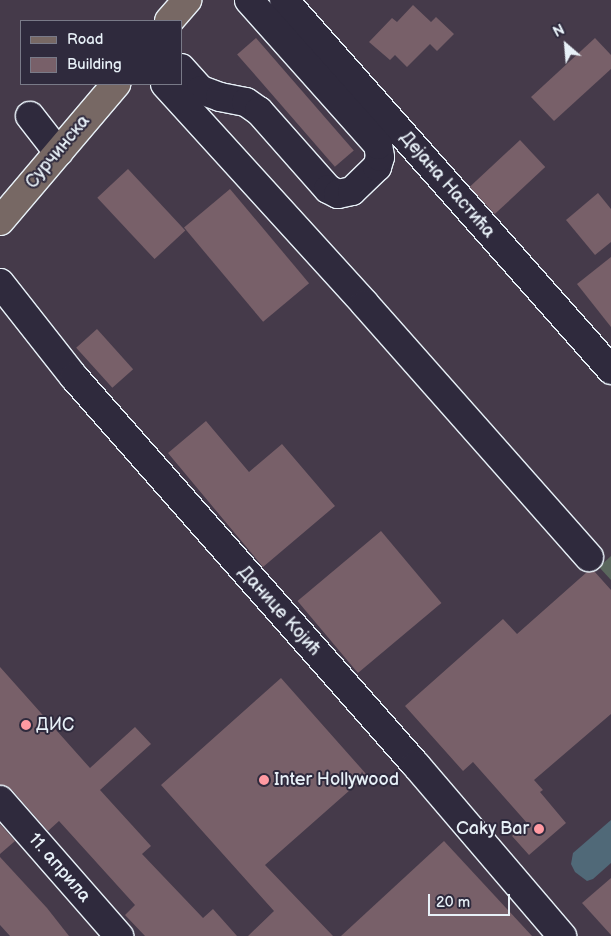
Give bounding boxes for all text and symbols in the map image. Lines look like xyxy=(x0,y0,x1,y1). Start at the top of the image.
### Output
legend xyxy=(20,20,182,85)
north arrow xyxy=(541,20,591,70)
text: N xyxy=(550,21,567,41)
text: Road xyxy=(67,30,103,49)
text: Building xyxy=(67,55,122,74)
street label: Сурчинска xyxy=(21,111,95,193)
street label: Дејана Настића xyxy=(395,127,499,243)
street label: Данице Којић xyxy=(233,562,325,660)
place label: ДИС xyxy=(36,714,74,736)
marker: ДИС xyxy=(20,719,32,731)
place label: Inter Hollywood xyxy=(274,769,399,791)
marker: Inter Hollywood xyxy=(258,774,270,786)
place label: Caky Bar xyxy=(455,818,529,840)
marker: Caky Bar xyxy=(533,823,545,835)
street label: 11. априла xyxy=(23,829,95,907)
scale bar xyxy=(431,884,514,916)
text: 20 m xyxy=(436,893,470,912)

